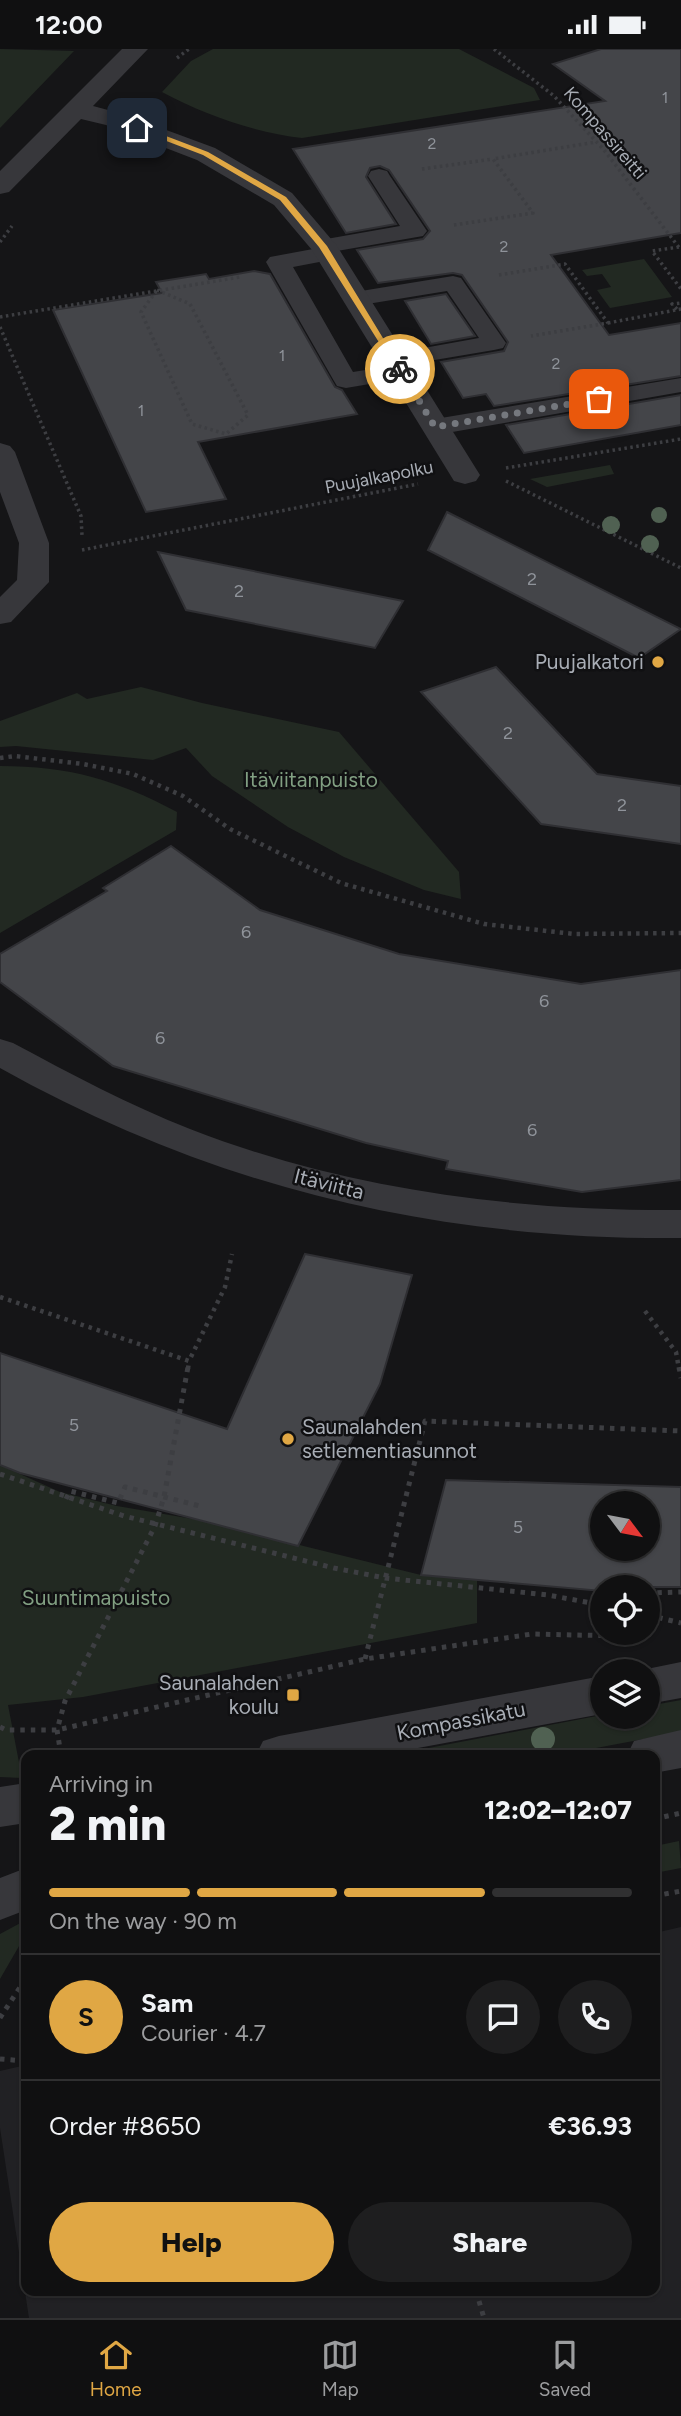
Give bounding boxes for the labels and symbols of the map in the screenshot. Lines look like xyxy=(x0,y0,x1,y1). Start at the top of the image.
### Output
street label: Kompassireitti xyxy=(559,82,651,184)
house number: 1 xyxy=(662,88,668,107)
pin xyxy=(107,98,167,158)
house number: 2 xyxy=(428,134,436,153)
house number: 2 xyxy=(500,237,508,256)
courier xyxy=(365,334,435,404)
house number: 1 xyxy=(279,346,285,365)
house number: 2 xyxy=(552,354,560,373)
pin xyxy=(569,369,629,429)
house number: 1 xyxy=(138,401,144,420)
street label: Puujalkapolku xyxy=(323,456,435,498)
house number: 2 xyxy=(527,568,537,590)
house number: 2 xyxy=(234,580,244,602)
place label: Puujalkatori xyxy=(535,649,644,674)
marker: Puujalkatori xyxy=(650,654,666,670)
house number: 2 xyxy=(503,722,513,744)
park label: Itäviitanpuisto xyxy=(244,767,378,792)
house number: 2 xyxy=(617,794,627,816)
house number: 6 xyxy=(241,921,251,943)
house number: 6 xyxy=(539,990,549,1012)
house number: 6 xyxy=(155,1027,165,1049)
house number: 6 xyxy=(527,1119,537,1141)
street label: Itäviitta xyxy=(291,1163,367,1204)
house number: 5 xyxy=(69,1414,79,1436)
place label: Saunalahden setlementiasunnot xyxy=(302,1414,477,1463)
marker: Saunalahden setlementiasunnot xyxy=(280,1431,296,1447)
north arrow xyxy=(590,1491,660,1561)
house number: 5 xyxy=(513,1516,523,1538)
park label: Suuntimapuisto xyxy=(22,1585,170,1610)
place label: Saunalahden koulu xyxy=(159,1670,279,1719)
marker: Saunalahden koulu xyxy=(285,1687,301,1703)
street label: Kompassikatu xyxy=(394,1696,527,1745)

